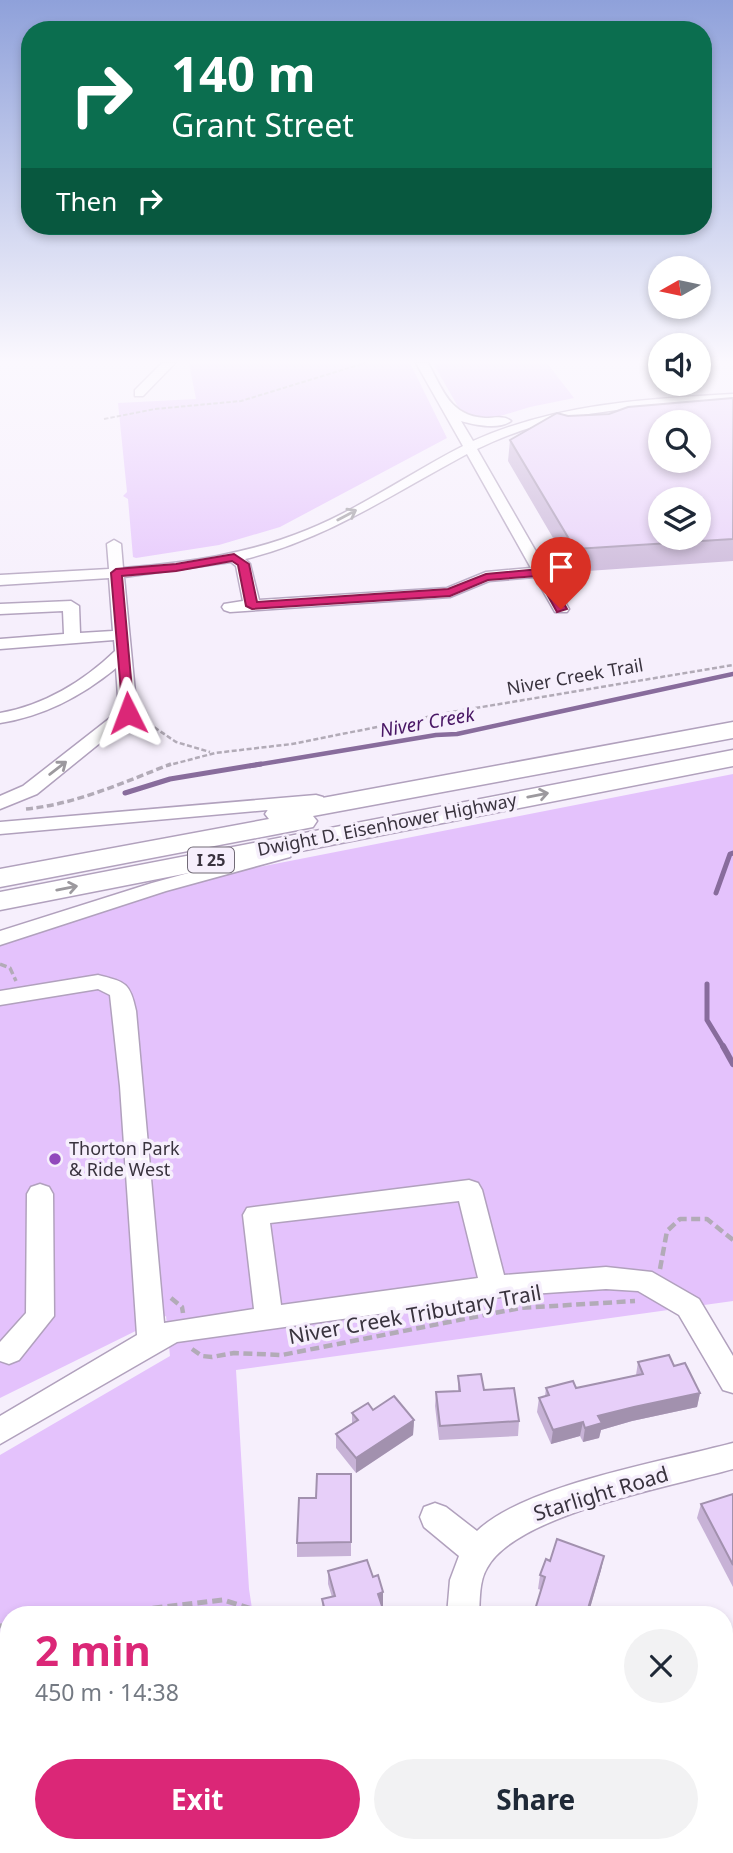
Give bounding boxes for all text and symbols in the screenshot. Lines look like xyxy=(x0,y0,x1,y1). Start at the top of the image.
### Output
text: 140 m xyxy=(171,40,316,106)
icon: right xyxy=(56,49,147,140)
text: Grant Street xyxy=(171,103,354,146)
icon: right xyxy=(131,182,169,220)
text: Then xyxy=(56,183,117,219)
north arrow xyxy=(648,256,710,318)
map controls xyxy=(648,256,711,550)
button: sound xyxy=(648,333,711,396)
button: search xyxy=(648,410,711,473)
button: layers xyxy=(648,487,711,550)
one-way arrow xyxy=(336,508,357,522)
pin xyxy=(531,537,591,609)
icon: arrive xyxy=(542,548,580,586)
street label: Niver Creek Trail xyxy=(505,652,645,700)
position arrow xyxy=(91,676,165,750)
water label: Niver Creek xyxy=(378,701,477,743)
one-way arrow xyxy=(48,761,67,776)
street label: Dwight D. Eisenhower Highway xyxy=(255,787,519,861)
one-way arrow xyxy=(526,788,549,802)
road number: I 25 xyxy=(188,848,234,873)
one-way arrow xyxy=(55,881,78,895)
place label: Thorton Park & Ride West xyxy=(69,1136,180,1181)
marker: Thorton Park & Ride West xyxy=(47,1151,63,1167)
street label: Niver Creek Tributary Trail xyxy=(286,1278,543,1350)
street label: Starlight Road xyxy=(530,1459,672,1527)
text: 2 min xyxy=(35,1621,151,1678)
button: close xyxy=(624,1629,698,1703)
text: 450 m · 14:38 xyxy=(35,1676,179,1708)
button: Exit xyxy=(35,1759,360,1839)
button: Share xyxy=(374,1759,698,1839)

